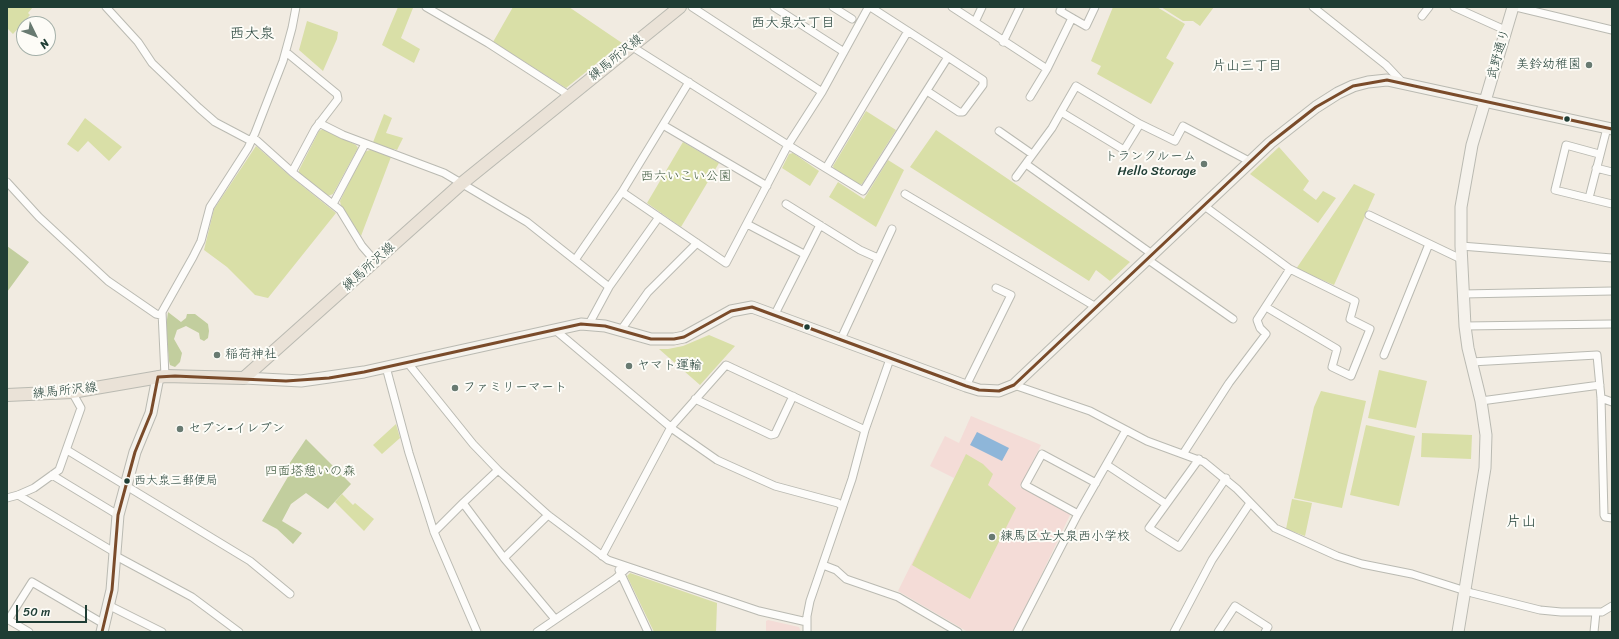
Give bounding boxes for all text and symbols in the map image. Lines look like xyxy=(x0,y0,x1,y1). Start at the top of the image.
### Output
district label: 西大泉六丁目 xyxy=(751,15,835,31)
north arrow xyxy=(16,16,56,56)
district label: 西大泉 xyxy=(230,25,274,43)
street label: 武野通り xyxy=(1484,27,1514,81)
street label: 練馬所沢線 xyxy=(586,31,646,85)
text: N xyxy=(35,35,54,53)
place label: 美鈴幼稚園 xyxy=(1516,57,1581,73)
district label: 片山三丁目 xyxy=(1212,58,1282,74)
marker: 美鈴幼稚園 xyxy=(1584,60,1594,70)
unlabelled marker xyxy=(1562,114,1572,124)
place label: トランクルーム Hello Storage xyxy=(1104,149,1196,180)
marker: トランクルーム Hello Storage xyxy=(1199,159,1209,169)
park label: 西六いこい公園 xyxy=(641,169,731,185)
street label: 練馬所沢線 xyxy=(340,239,398,295)
unlabelled marker xyxy=(802,322,812,332)
place label: 稲荷神社 xyxy=(225,347,277,363)
marker: 稲荷神社 xyxy=(212,350,222,360)
place label: ヤマト運輸 xyxy=(637,358,702,374)
marker: ヤマト運輸 xyxy=(624,361,634,371)
street label: 練馬所沢線 xyxy=(32,380,98,402)
place label: ファミリーマート xyxy=(463,380,567,396)
marker: ファミリーマート xyxy=(450,383,460,393)
place label: セブン-イレブン xyxy=(188,421,285,437)
marker: セブン-イレブン xyxy=(175,424,185,434)
park label: 四面塔憩いの森 xyxy=(265,464,355,480)
place label: 西大泉三郵便局 xyxy=(134,474,218,488)
marker: 西大泉三郵便局 xyxy=(122,476,132,486)
district label: 片山 xyxy=(1506,513,1536,531)
place label: 練馬区立大泉西小学校 xyxy=(1000,529,1130,545)
marker: 練馬区立大泉西小学校 xyxy=(987,532,997,542)
scale bar xyxy=(18,597,89,623)
text: 50 m xyxy=(23,601,50,623)

